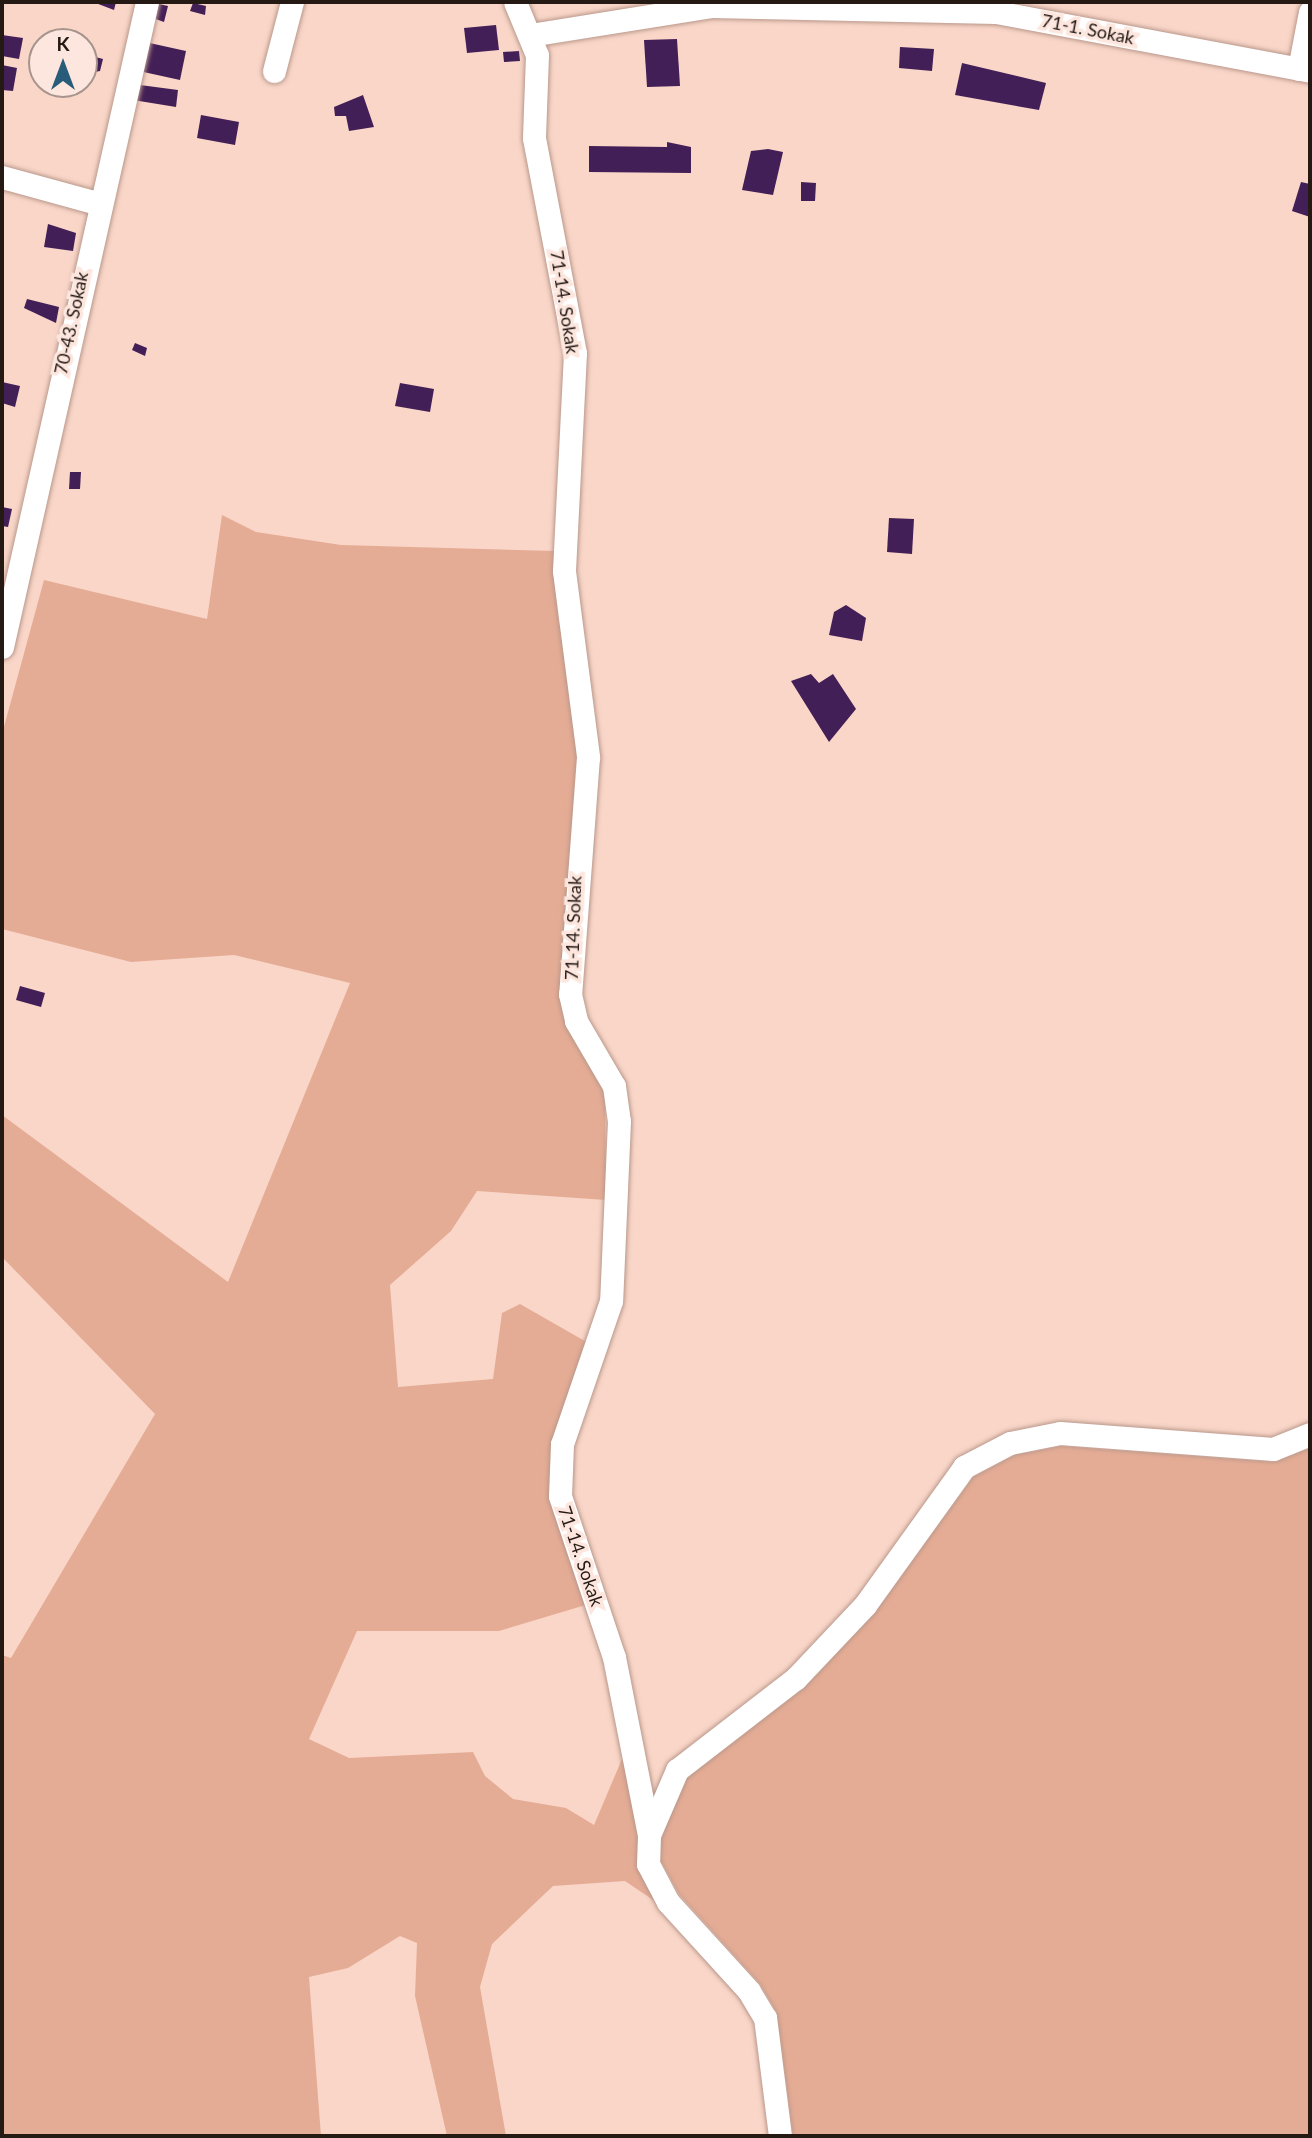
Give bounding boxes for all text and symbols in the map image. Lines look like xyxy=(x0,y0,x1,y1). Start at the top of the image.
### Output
street label: 71-1. Sokak xyxy=(1040,9,1136,49)
north arrow xyxy=(28,28,98,98)
text: K xyxy=(56,32,70,55)
street label: 71-14. Sokak xyxy=(546,249,584,355)
street label: 70-43. Sokak xyxy=(50,270,92,376)
street label: 71-14. Sokak xyxy=(560,875,586,981)
street label: 71-14. Sokak xyxy=(554,1503,608,1609)

